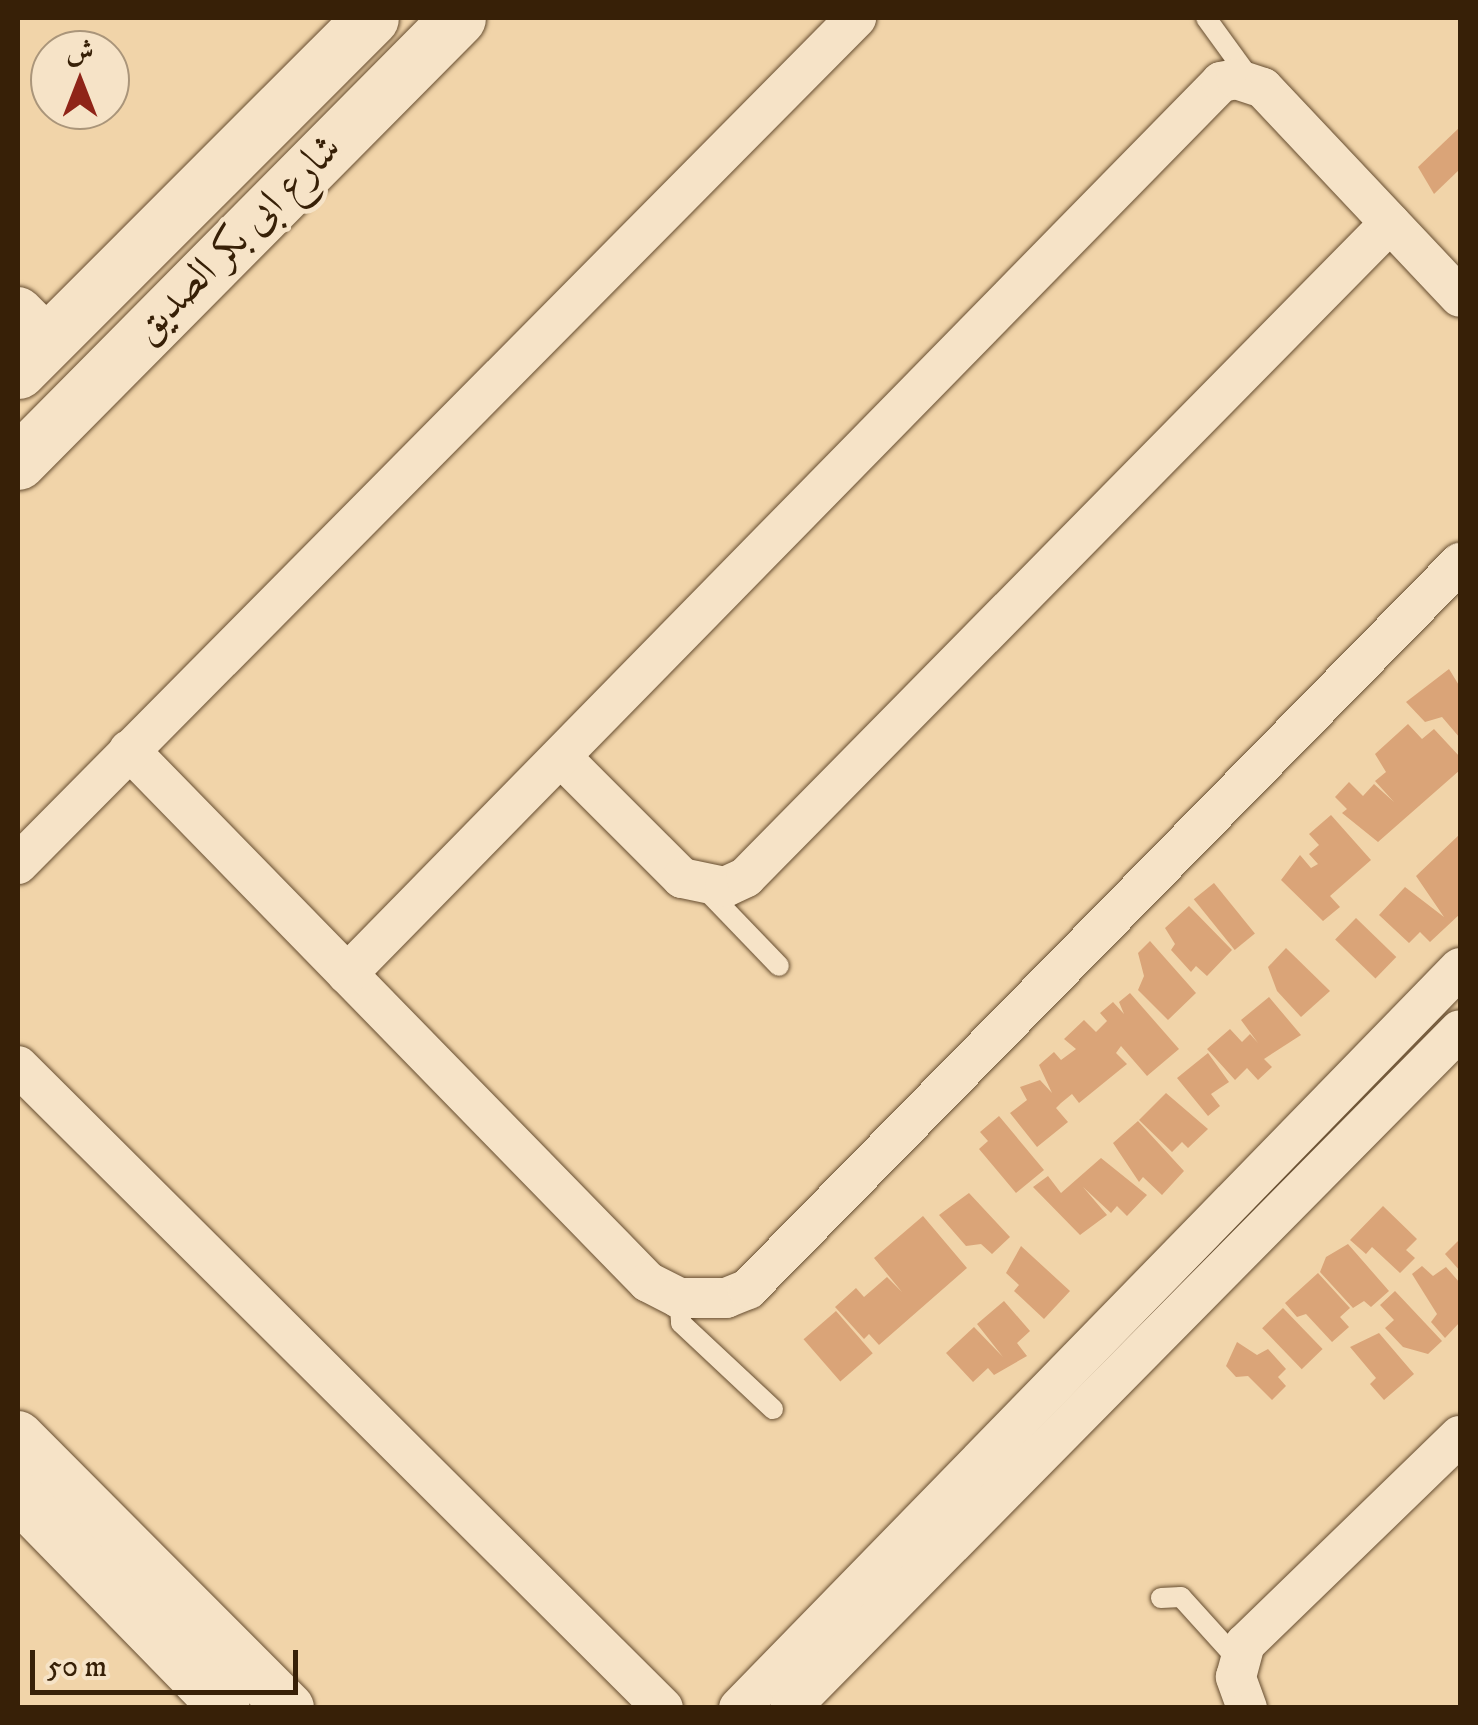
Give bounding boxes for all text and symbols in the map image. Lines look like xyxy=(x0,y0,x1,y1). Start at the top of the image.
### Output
north arrow xyxy=(30,30,130,130)
text: ش xyxy=(66,34,94,69)
street label: شارع ابى بكر الصديق xyxy=(122,124,352,354)
scale bar xyxy=(35,1630,302,1692)
text: 50 m xyxy=(47,1649,107,1686)

